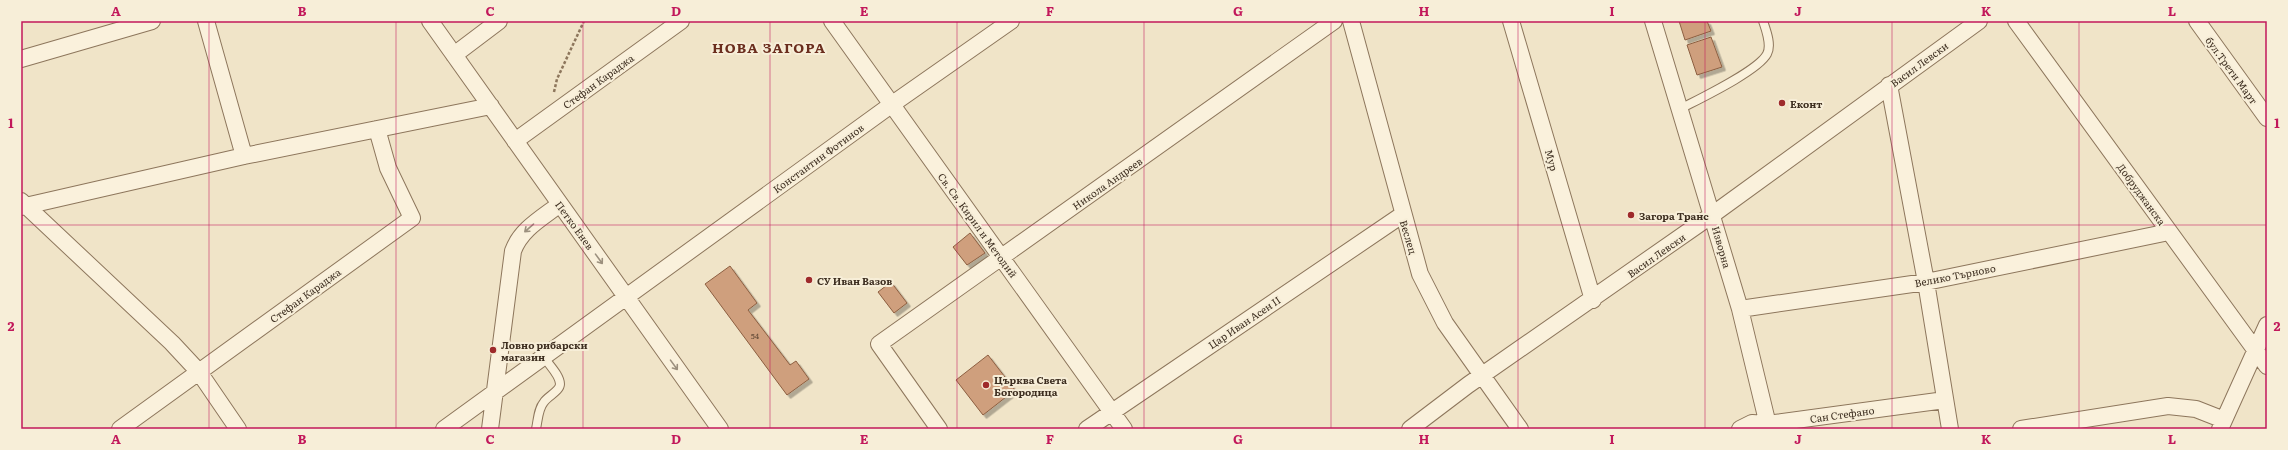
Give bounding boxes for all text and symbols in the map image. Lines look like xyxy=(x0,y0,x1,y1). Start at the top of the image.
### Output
text: A xyxy=(111,1,121,20)
text: B xyxy=(298,1,307,20)
text: C xyxy=(485,1,495,20)
text: D xyxy=(671,1,681,20)
text: E xyxy=(860,1,869,20)
text: F xyxy=(1046,1,1054,20)
text: G xyxy=(1233,1,1243,20)
text: H xyxy=(1419,1,1430,20)
text: I xyxy=(1609,1,1615,20)
text: J xyxy=(1794,1,1802,20)
text: K xyxy=(1981,1,1992,20)
text: L xyxy=(2168,1,2176,20)
street label: бул.Трети Март xyxy=(2202,33,2262,107)
district label: НОВА ЗАГОРА xyxy=(712,37,826,57)
street label: Васил Левски xyxy=(1887,38,1951,90)
street label: Стефан Караджа xyxy=(559,50,637,112)
place label: Еконт xyxy=(1790,96,1823,111)
marker: Еконт xyxy=(1777,98,1787,108)
text: 1 xyxy=(8,113,14,132)
text: 1 xyxy=(2274,113,2280,132)
street label: Константин Фотинов xyxy=(769,120,867,196)
street label: Мур xyxy=(1542,147,1562,173)
street label: Никола Андреев xyxy=(1069,153,1145,213)
street label: Добруджанска xyxy=(2114,160,2170,229)
street label: Св. Св. Кирил и Методий xyxy=(935,170,1021,281)
street label: Петко Енев xyxy=(552,198,598,253)
place label: Загора Транс xyxy=(1639,208,1709,223)
marker: Загора Транс xyxy=(1626,210,1636,220)
street label: Веслец xyxy=(1397,218,1421,256)
one-way arrow xyxy=(524,224,534,233)
street label: Изворна xyxy=(1709,224,1735,270)
street label: Васил Левски xyxy=(1624,229,1688,281)
one-way arrow xyxy=(595,253,603,264)
street label: Велико Търново xyxy=(1913,260,1997,290)
street label: Стефан Караджа xyxy=(266,264,344,326)
place label: СУ Иван Вазов xyxy=(817,273,892,288)
marker: СУ Иван Вазов xyxy=(804,275,814,285)
street label: Цар Иван Асен II xyxy=(1205,292,1283,352)
text: 2 xyxy=(8,316,15,335)
text: 2 xyxy=(2274,316,2281,335)
house number: 54 xyxy=(751,330,760,341)
place label: Ловно рибарски магазин xyxy=(501,337,588,364)
marker: Ловно рибарски магазин xyxy=(488,345,498,355)
one-way arrow xyxy=(670,359,678,370)
place label: Църква Света Богородица xyxy=(994,372,1067,399)
marker: Църква Света Богородица xyxy=(981,380,991,390)
street label: Сан Стефано xyxy=(1809,402,1875,426)
text: A xyxy=(111,429,121,448)
text: B xyxy=(298,429,307,448)
text: C xyxy=(485,429,495,448)
text: D xyxy=(671,429,681,448)
text: E xyxy=(860,429,869,448)
text: F xyxy=(1046,429,1054,448)
text: G xyxy=(1233,429,1243,448)
text: H xyxy=(1419,429,1430,448)
text: I xyxy=(1609,429,1615,448)
text: J xyxy=(1794,429,1802,448)
text: K xyxy=(1981,429,1992,448)
text: L xyxy=(2168,429,2176,448)

